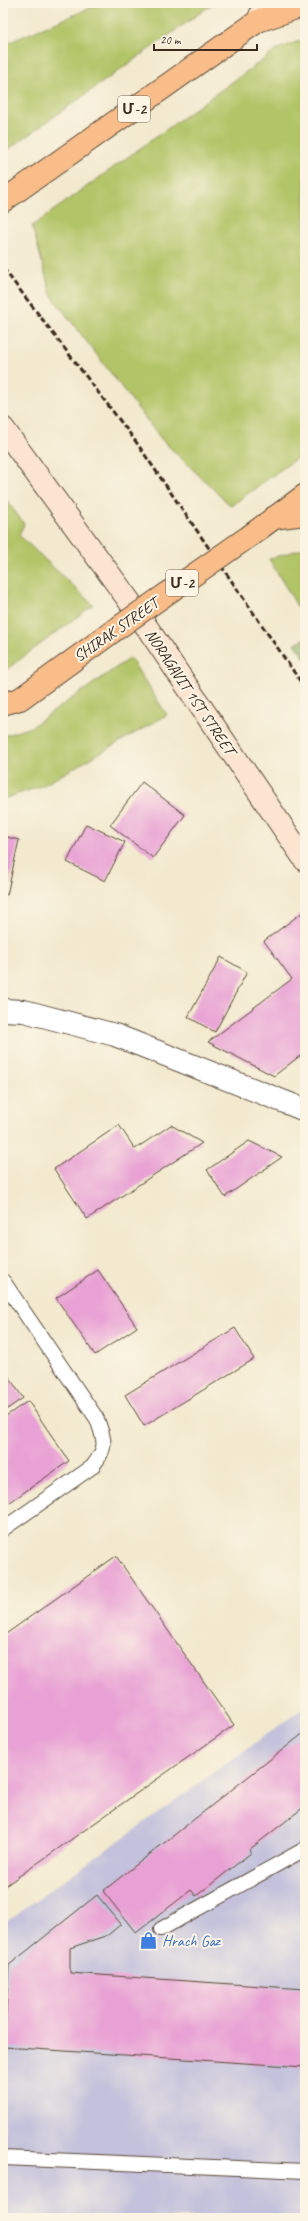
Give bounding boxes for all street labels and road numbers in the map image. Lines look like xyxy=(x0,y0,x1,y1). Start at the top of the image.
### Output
road number: Մ-2 xyxy=(118,96,150,122)
road number: Մ-2 xyxy=(166,570,198,596)
street label: SHIRAK STREET xyxy=(70,592,165,666)
street label: NORAGAVIT 1ST STREET xyxy=(141,625,242,763)

